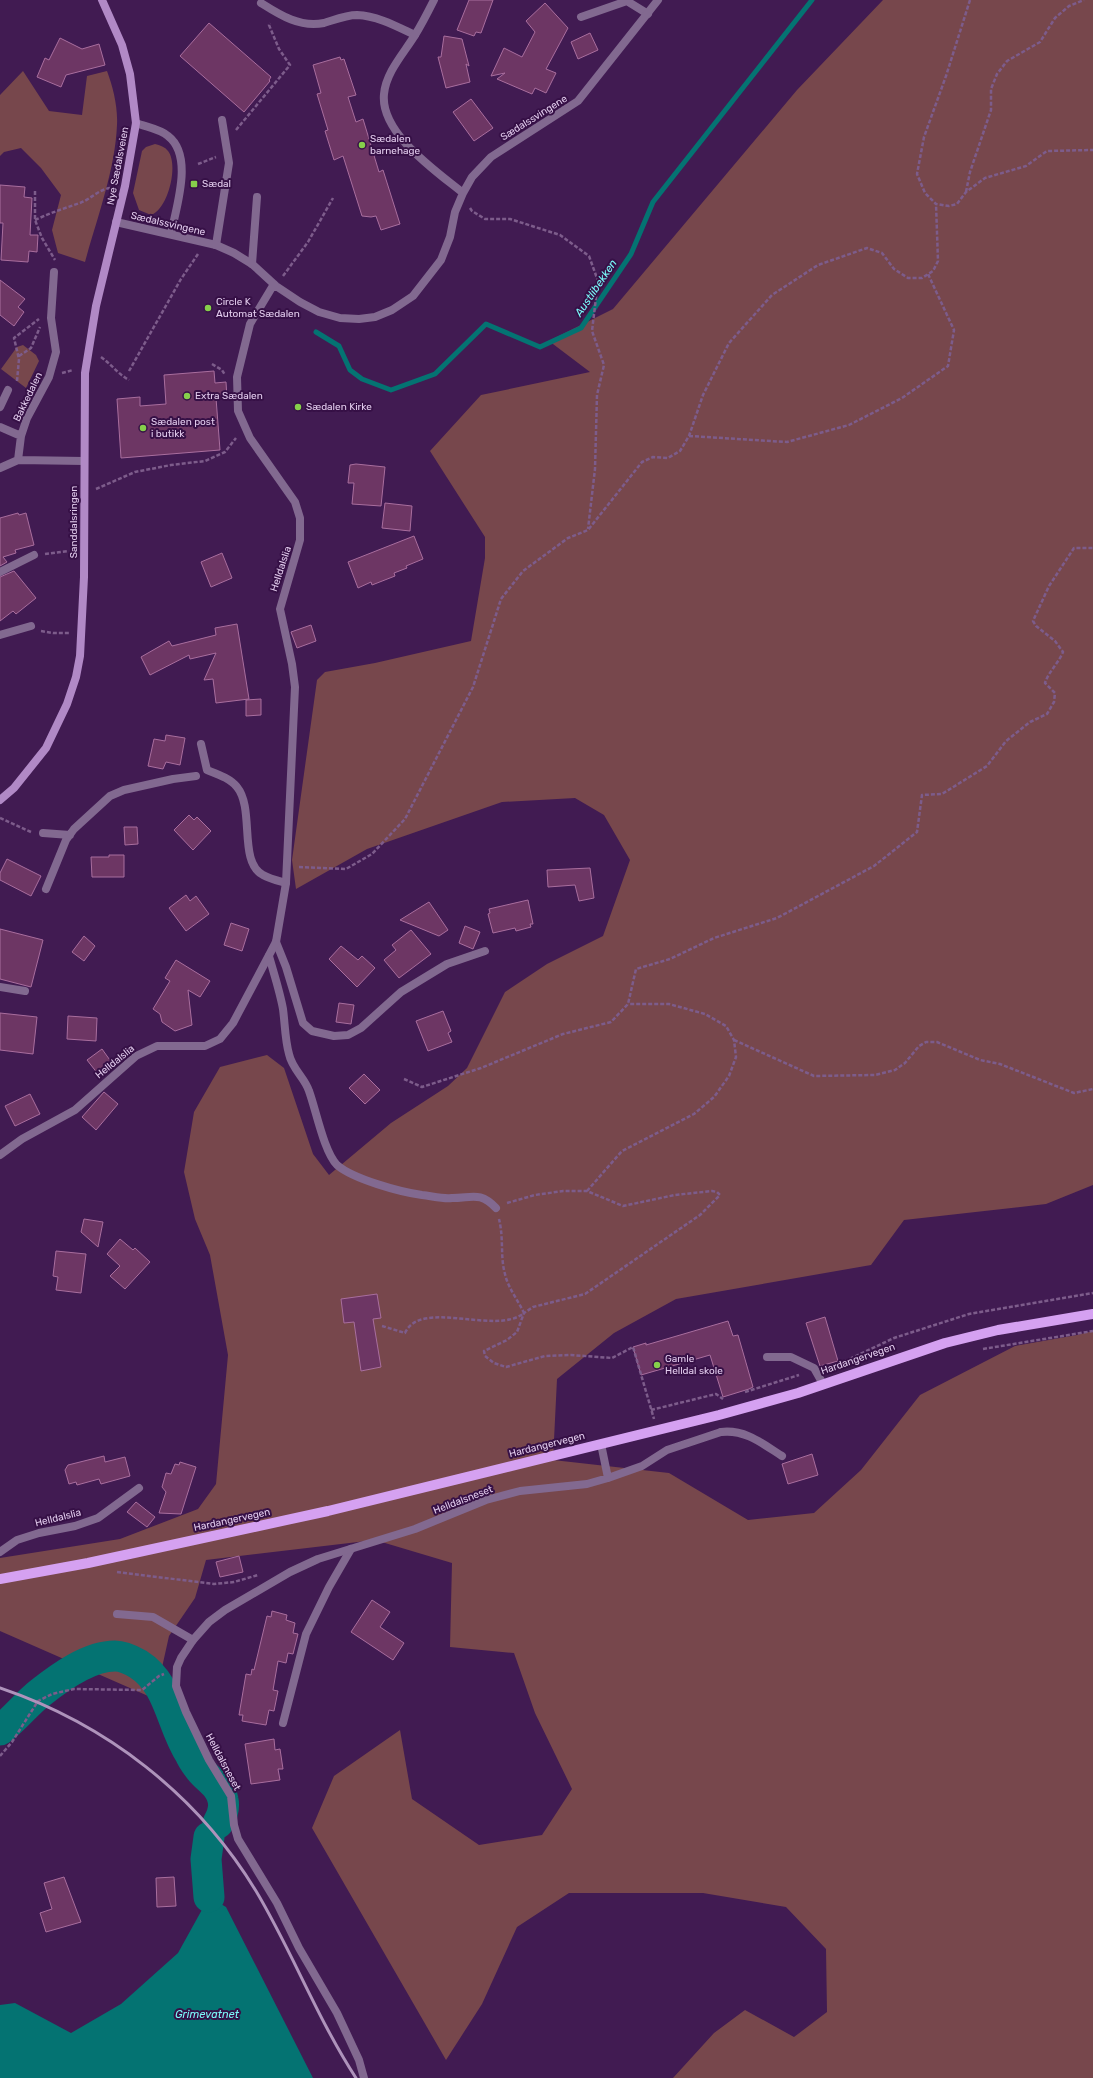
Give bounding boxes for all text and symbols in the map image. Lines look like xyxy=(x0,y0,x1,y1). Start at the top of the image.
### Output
street label: Sædalssvingene xyxy=(498,92,570,143)
street label: Nye Sædalsveien xyxy=(105,126,131,206)
place label: Sædalen barnehage xyxy=(370,133,421,157)
marker: Sædalen barnehage xyxy=(357,140,367,150)
place label: Sædal xyxy=(202,178,231,190)
marker: Sædal xyxy=(189,179,199,189)
street label: Sædalssvingene xyxy=(129,210,207,239)
water label: Austlibekken xyxy=(572,257,620,320)
place label: Circle K Automat Sædalen xyxy=(216,296,300,320)
marker: Circle K Automat Sædalen xyxy=(203,303,213,313)
street label: Bakkedalen xyxy=(11,370,45,424)
place label: Extra Sædalen xyxy=(195,390,263,402)
marker: Extra Sædalen xyxy=(182,391,192,401)
place label: Sædalen Kirke xyxy=(306,401,372,413)
marker: Sædalen Kirke xyxy=(293,402,303,412)
place label: Sædalen post i butikk xyxy=(151,416,215,440)
marker: Sædalen post i butikk xyxy=(138,423,148,433)
street label: Sanddalsringen xyxy=(68,486,80,558)
street label: Helldalslia xyxy=(268,545,294,593)
street label: Helldalslia xyxy=(93,1043,137,1081)
street label: Hardangervegen xyxy=(819,1341,897,1377)
place label: Gamle Helldal skole xyxy=(665,1353,723,1377)
marker: Gamle Helldal skole xyxy=(652,1360,662,1370)
street label: Hardangervegen xyxy=(508,1430,586,1460)
street label: Helldalsneset xyxy=(432,1483,495,1517)
street label: Helldalslia xyxy=(34,1506,82,1530)
street label: Hardangervegen xyxy=(193,1506,271,1534)
street label: Helldalsneset xyxy=(203,1731,243,1793)
water label: Grimevatnet xyxy=(175,2008,240,2021)

